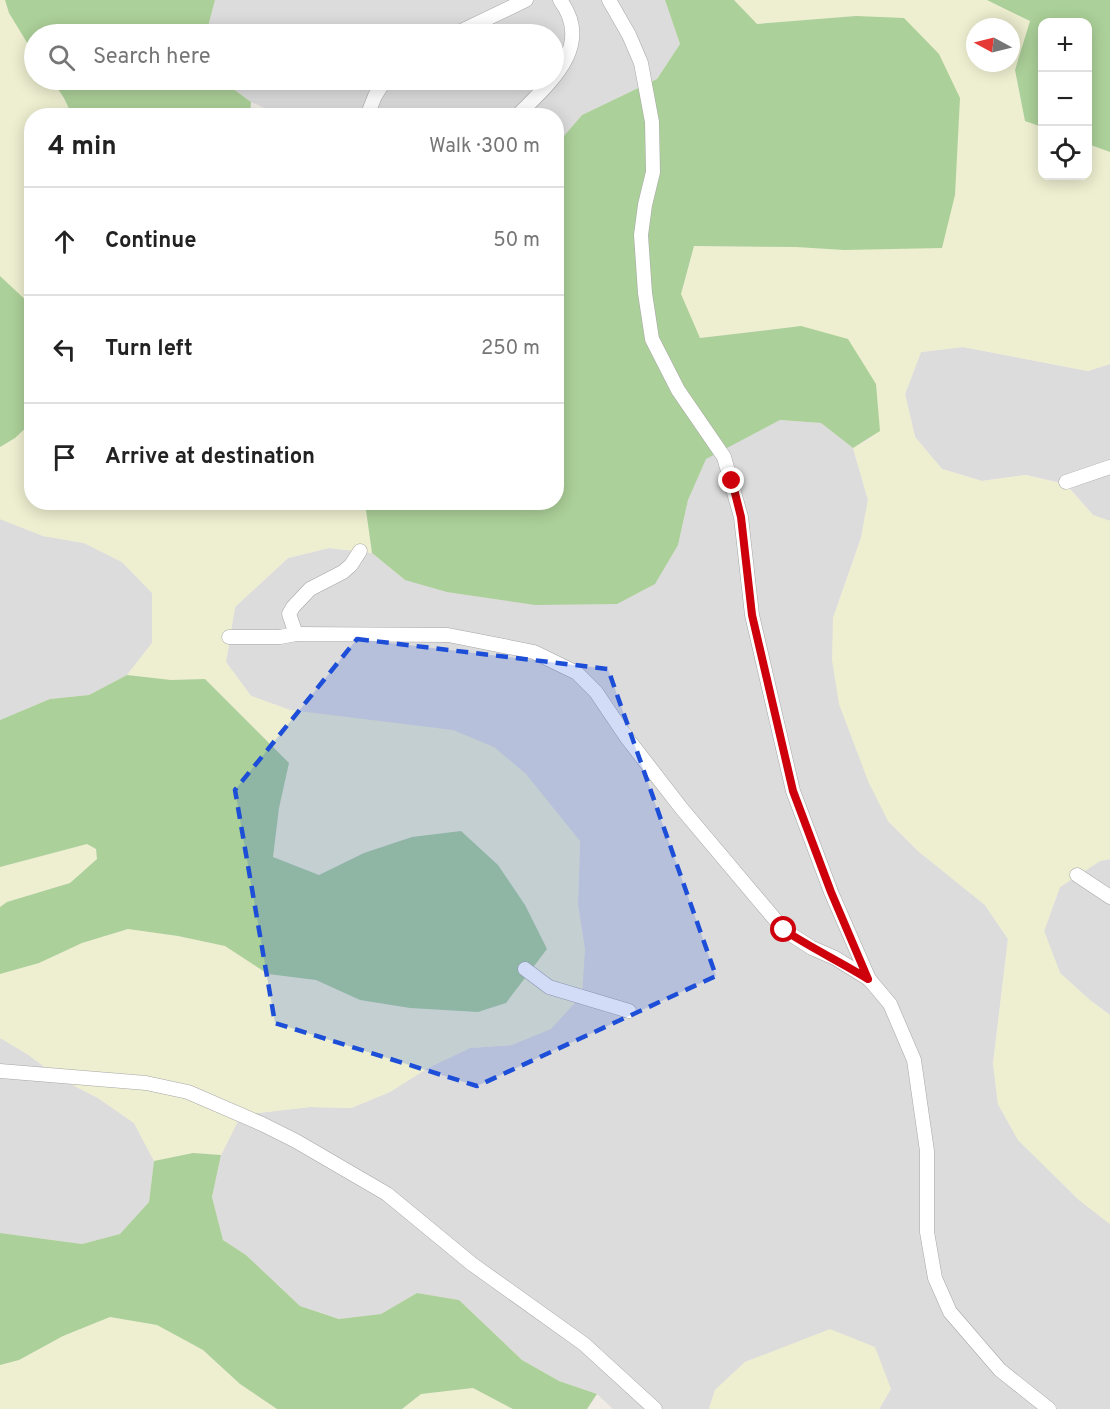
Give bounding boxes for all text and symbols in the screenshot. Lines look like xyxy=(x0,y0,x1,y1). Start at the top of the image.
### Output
north arrow xyxy=(966,18,1020,72)
map controls xyxy=(1038,18,1092,180)
button: + xyxy=(1038,18,1092,72)
search box xyxy=(24,24,564,90)
icon: search xyxy=(45,41,78,74)
text: Search here xyxy=(93,44,211,71)
button: − xyxy=(1038,72,1092,126)
button: locate xyxy=(1038,126,1092,180)
text: 4 min xyxy=(48,131,117,164)
text: Walk · 300 m xyxy=(429,134,540,160)
icon: ahead xyxy=(48,225,81,258)
text: Continue xyxy=(105,228,196,255)
text: 50 m xyxy=(493,228,540,254)
icon: left xyxy=(48,333,81,366)
text: Turn left xyxy=(105,336,193,363)
text: 250 m xyxy=(481,336,540,362)
icon: arrive xyxy=(48,441,81,474)
text: Arrive at destination xyxy=(105,444,315,471)
route end xyxy=(718,467,744,493)
route start xyxy=(770,916,796,942)

